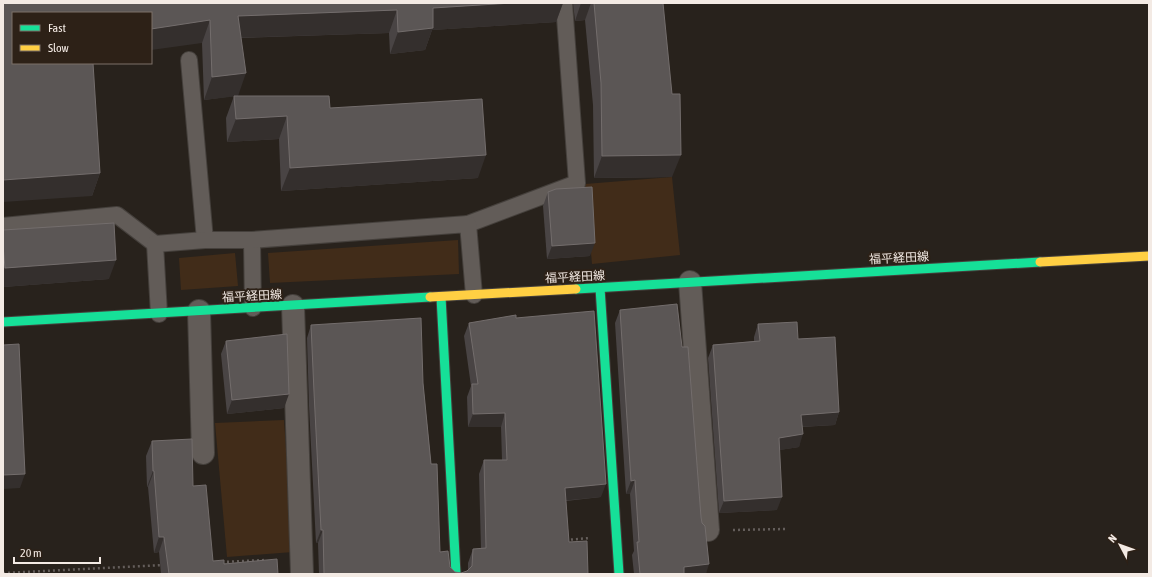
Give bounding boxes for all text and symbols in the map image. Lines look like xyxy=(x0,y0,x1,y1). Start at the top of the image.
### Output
legend xyxy=(12,12,152,64)
text: Fast xyxy=(48,21,66,35)
text: Slow xyxy=(48,41,69,55)
street label: 福平経田線 xyxy=(869,249,929,267)
street label: 福平経田線 xyxy=(545,268,605,286)
street label: 福平経田線 xyxy=(222,287,282,305)
north arrow xyxy=(1100,525,1140,565)
text: N xyxy=(1106,532,1119,545)
scale bar xyxy=(14,539,100,565)
text: 20 m xyxy=(20,546,42,560)

